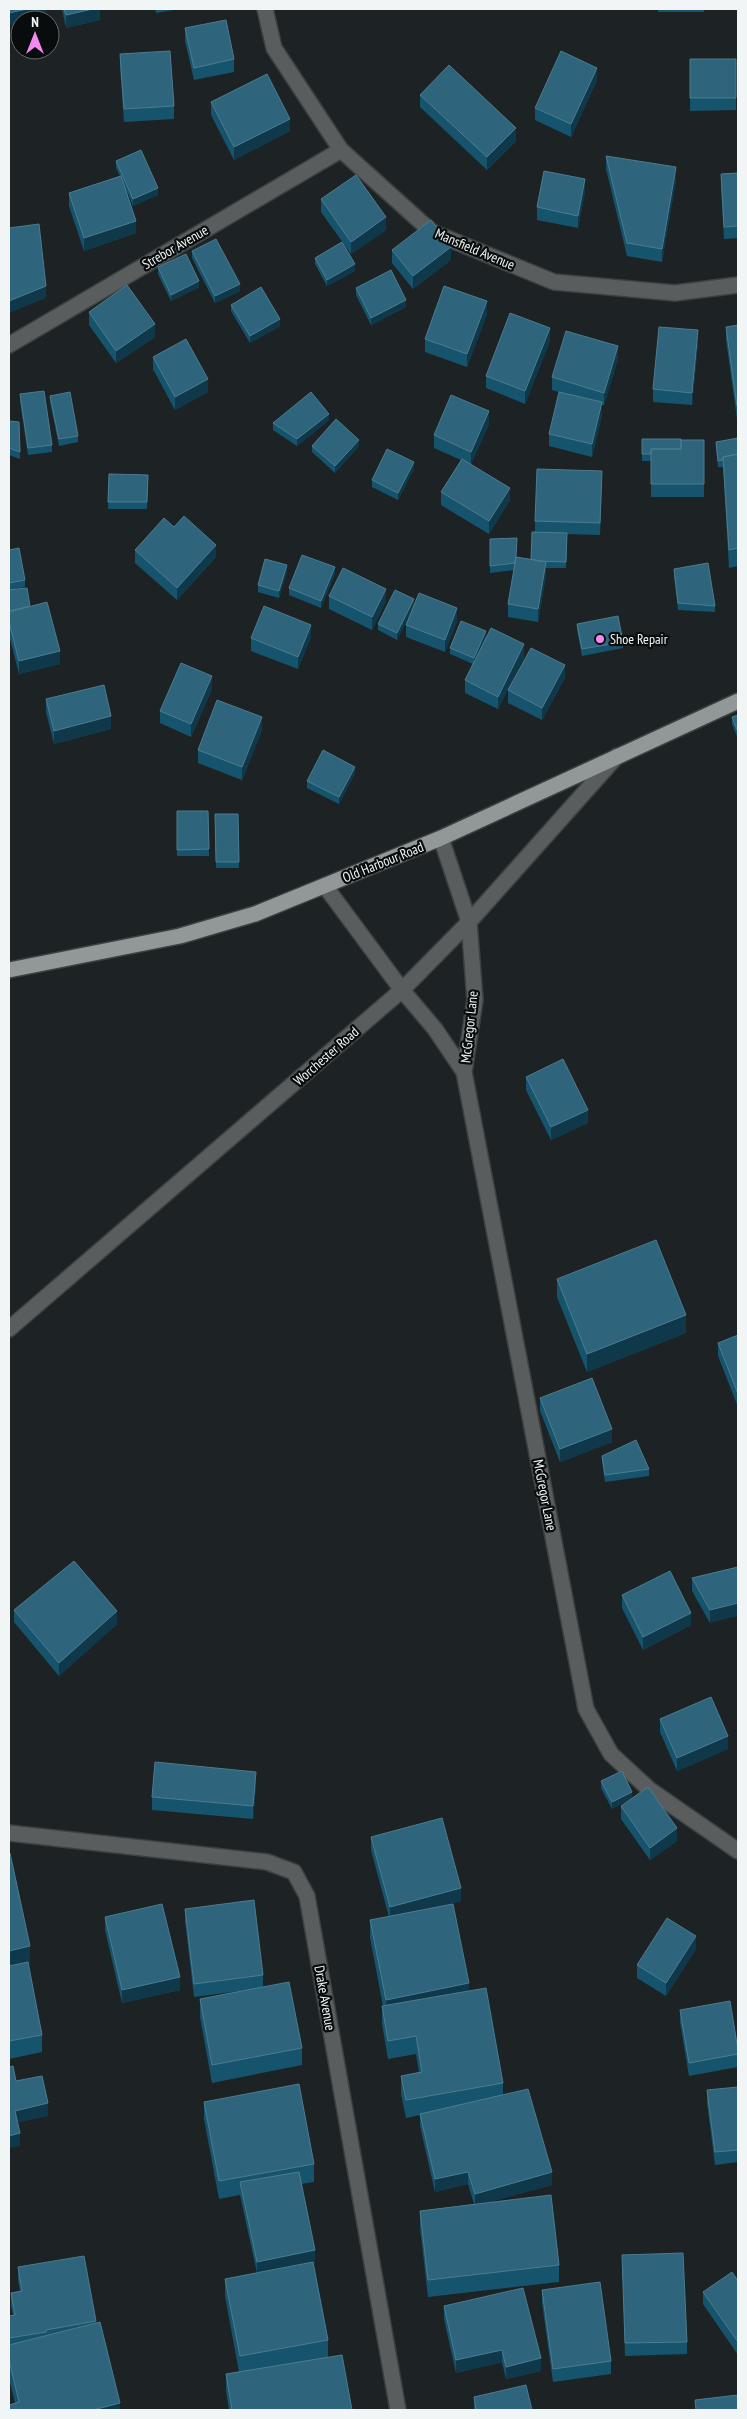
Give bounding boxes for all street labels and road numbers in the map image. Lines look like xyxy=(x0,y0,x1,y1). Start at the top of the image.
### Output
street label: Strebor Avenue xyxy=(139,221,211,273)
street label: Mansfield Avenue xyxy=(433,224,518,274)
street label: Old Harbour Road xyxy=(340,838,426,886)
street label: McGregor Lane xyxy=(456,990,482,1064)
street label: Worchester Road xyxy=(290,1023,362,1089)
street label: McGregor Lane xyxy=(529,1458,561,1532)
street label: Drake Avenue xyxy=(310,1964,340,2032)

